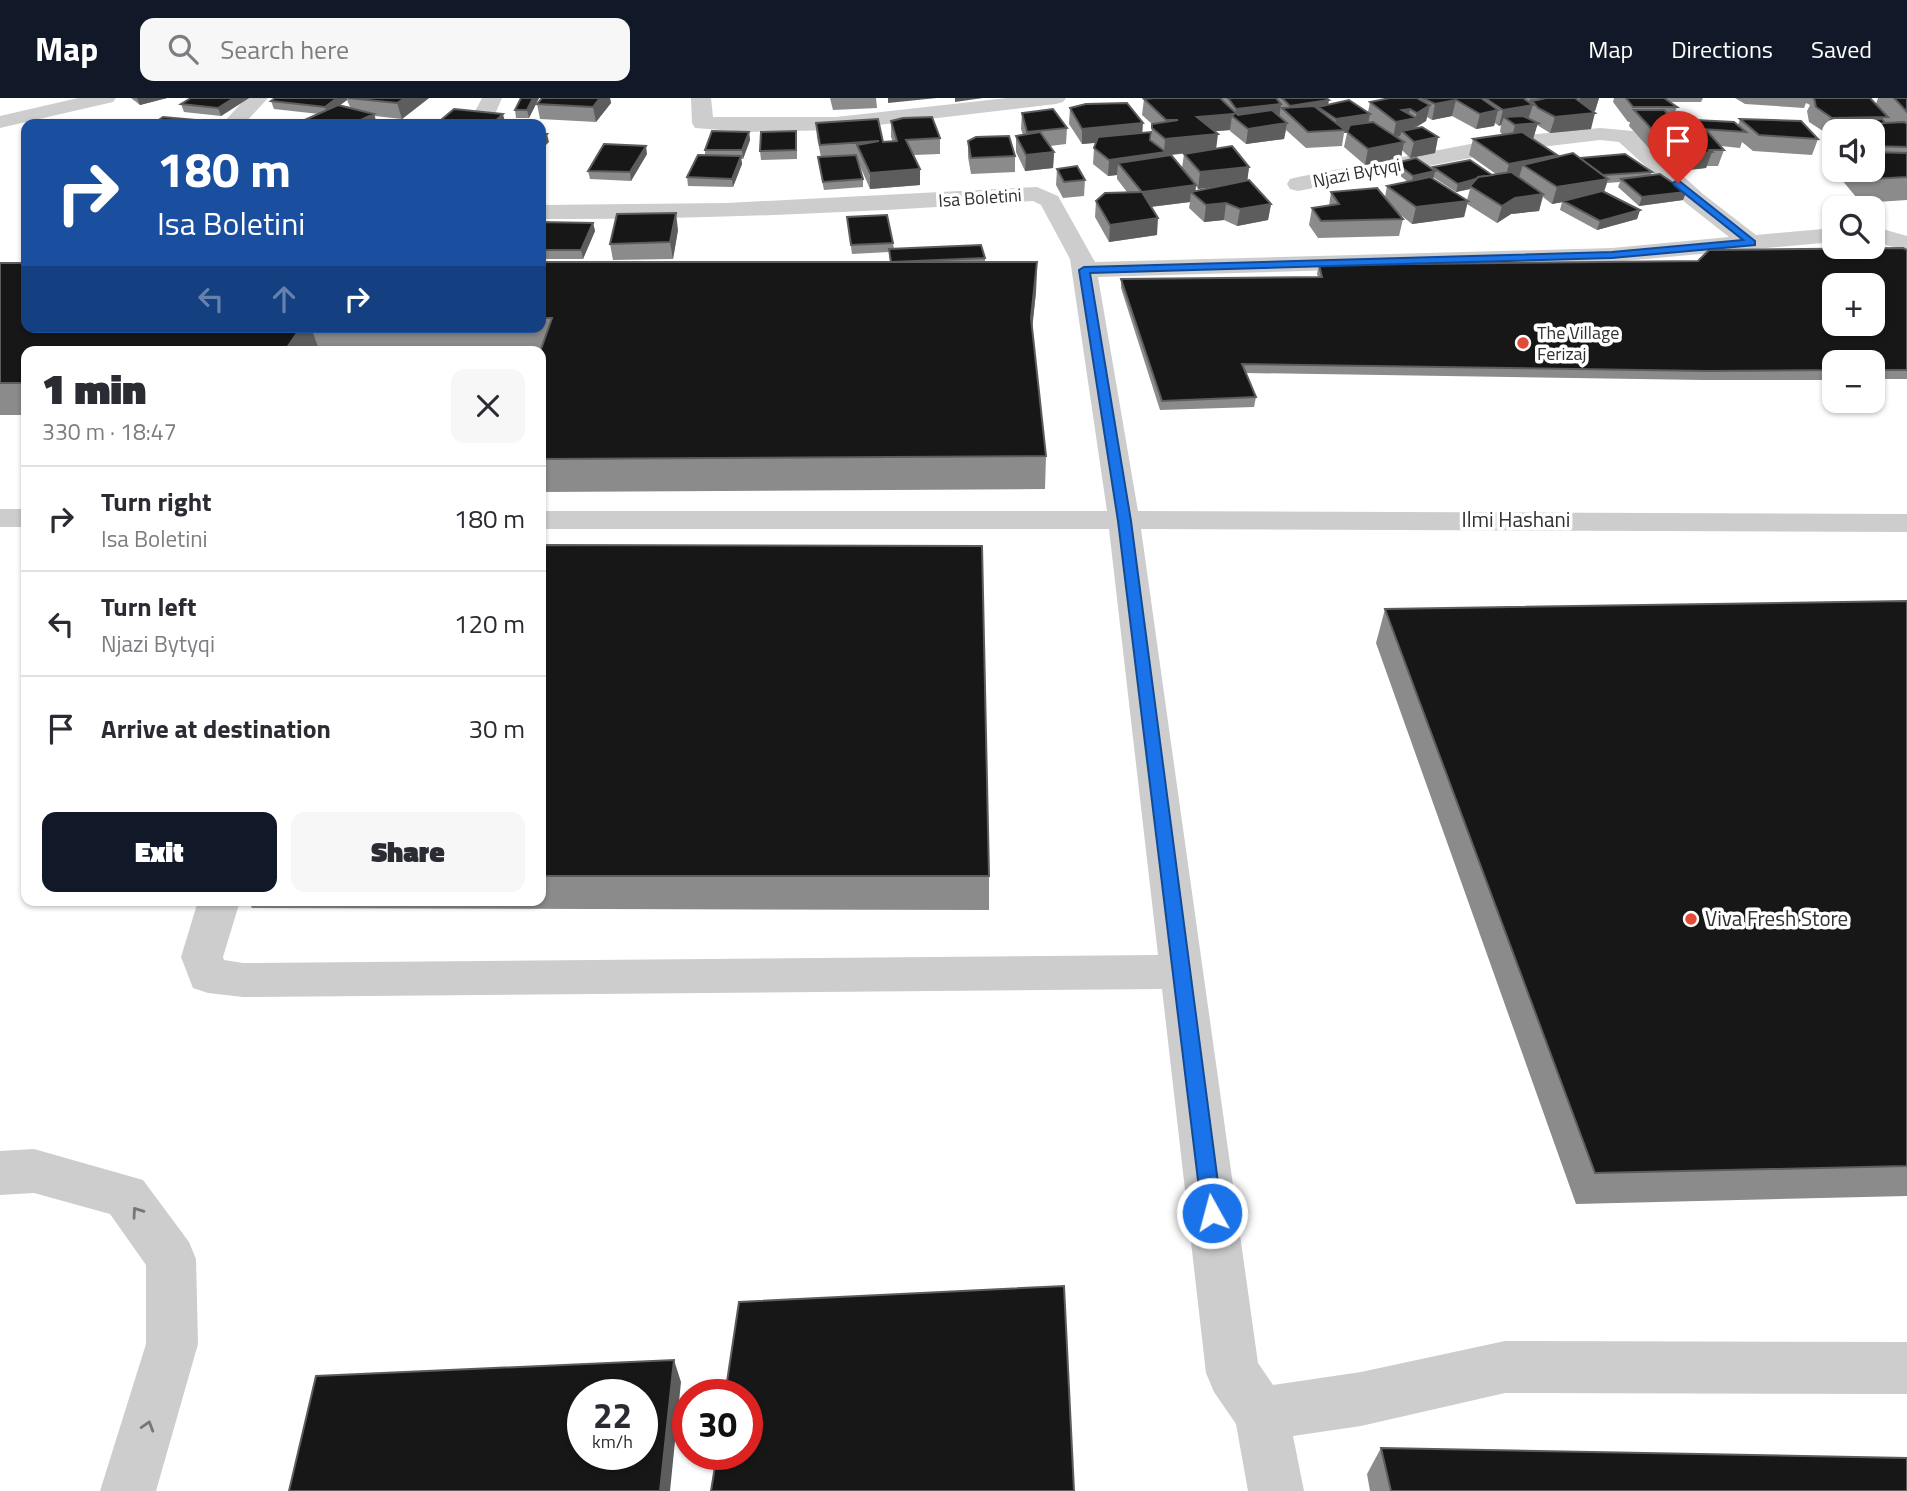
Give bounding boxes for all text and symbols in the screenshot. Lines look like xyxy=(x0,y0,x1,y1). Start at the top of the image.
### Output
search box xyxy=(140,18,630,81)
text: Map xyxy=(35,24,98,74)
icon: search xyxy=(164,30,202,68)
text: Search here xyxy=(220,30,349,69)
text: Map xyxy=(1588,31,1633,67)
text: Directions xyxy=(1671,31,1773,67)
text: Saved xyxy=(1811,31,1872,67)
pin xyxy=(1648,111,1708,183)
map controls xyxy=(1822,119,1885,413)
button: sound xyxy=(1822,119,1885,182)
icon: arrive xyxy=(1659,122,1697,160)
text: 180 m xyxy=(157,131,291,206)
icon: right xyxy=(42,147,133,238)
street label: Njazi Bytyqi xyxy=(1311,151,1403,194)
street label: Isa Boletini xyxy=(937,181,1023,214)
button: search xyxy=(1822,196,1885,259)
text: Isa Boletini xyxy=(157,199,305,247)
button: + xyxy=(1822,273,1885,336)
icon: left xyxy=(192,280,230,318)
icon: ahead xyxy=(265,280,303,318)
icon: right xyxy=(338,280,376,318)
place label: The Village Ferizaj xyxy=(1537,319,1619,367)
marker: The Village Ferizaj xyxy=(1515,335,1531,351)
button: − xyxy=(1822,350,1885,413)
text: 1 min xyxy=(42,356,146,420)
button: close xyxy=(451,369,525,443)
text: 330 m · 18:47 xyxy=(42,414,177,449)
text: Turn right xyxy=(101,482,212,521)
text: 180 m xyxy=(454,499,525,538)
icon: right xyxy=(42,500,80,538)
street label: Ilmi Hashani xyxy=(1462,503,1570,535)
text: Isa Boletini xyxy=(101,521,208,556)
text: Turn left xyxy=(101,587,196,626)
text: 120 m xyxy=(454,604,525,643)
icon: left xyxy=(42,605,80,643)
text: Njazi Bytyqi xyxy=(101,626,215,661)
text: Arrive at destination xyxy=(101,709,331,748)
text: 30 m xyxy=(468,709,525,748)
icon: arrive xyxy=(42,710,80,748)
button: Exit xyxy=(42,812,277,892)
button: Share xyxy=(291,812,525,892)
place label: Viva Fresh Store xyxy=(1705,902,1848,934)
marker: Viva Fresh Store xyxy=(1683,911,1699,927)
position arrow xyxy=(1175,1176,1249,1250)
one-way arrow xyxy=(133,1207,145,1220)
speed limit sign: 30 xyxy=(672,1379,763,1470)
text: 22 xyxy=(593,1388,632,1442)
one-way arrow xyxy=(139,1420,154,1432)
text: km/h xyxy=(592,1428,633,1455)

